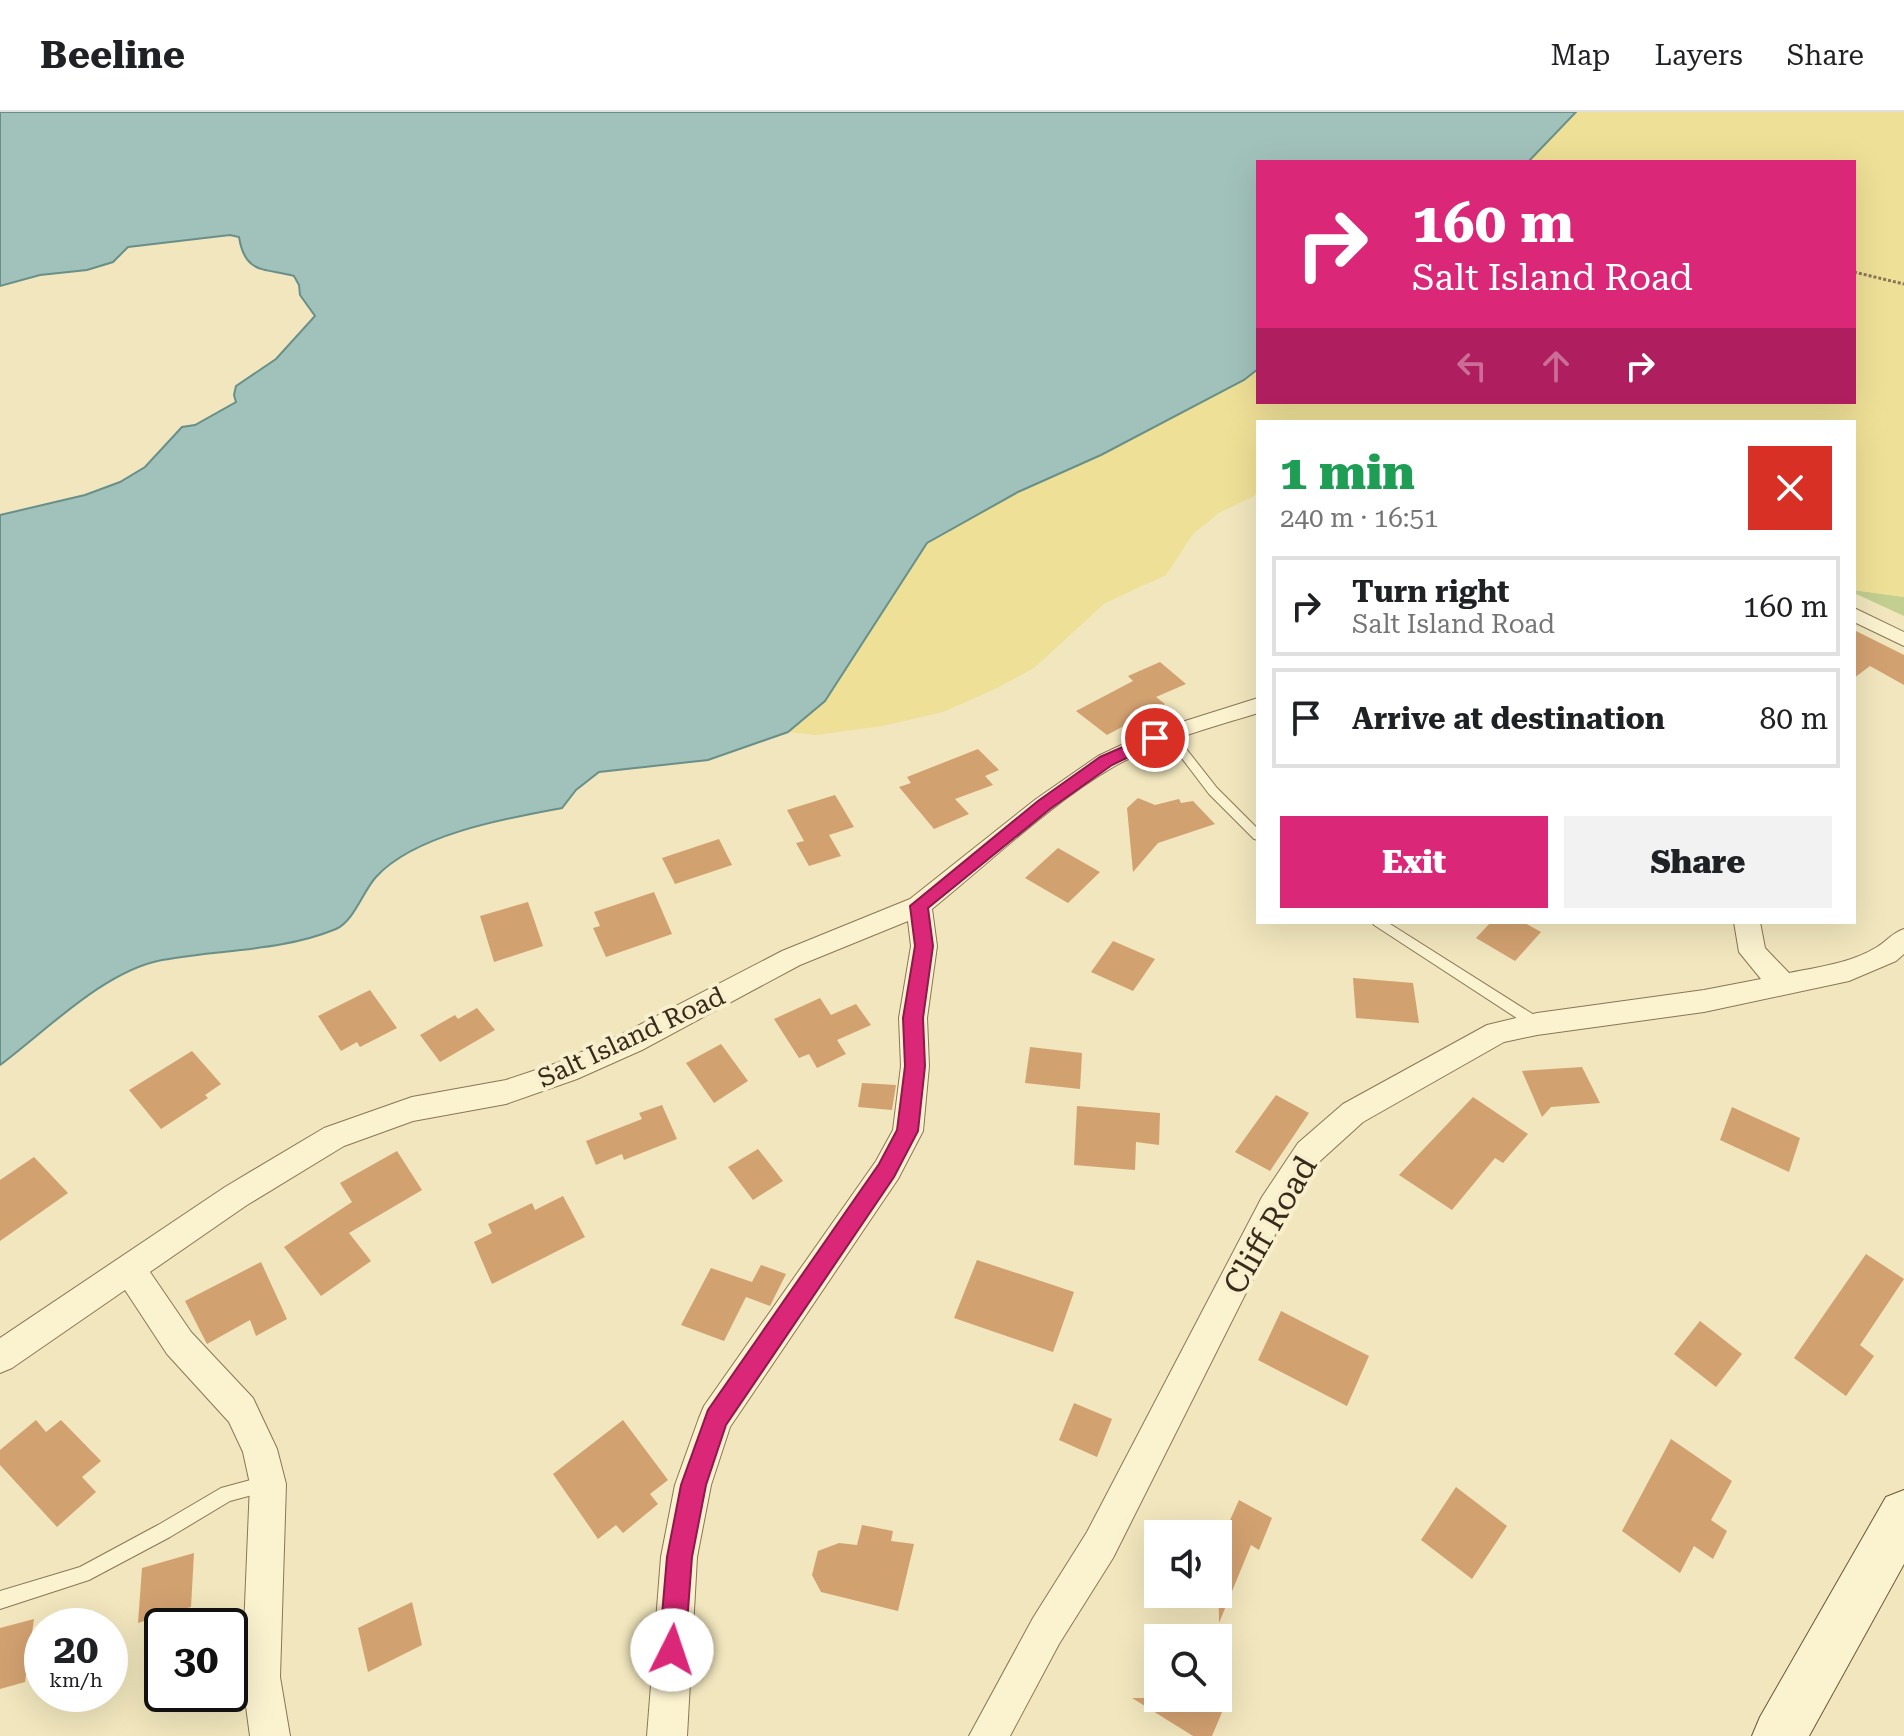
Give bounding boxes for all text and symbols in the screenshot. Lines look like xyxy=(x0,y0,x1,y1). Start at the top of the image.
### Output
text: Beeline xyxy=(40,33,185,77)
text: Map xyxy=(1551,39,1610,72)
text: Layers xyxy=(1654,39,1743,72)
text: Share xyxy=(1787,39,1864,72)
text: 160 m xyxy=(1412,190,1574,256)
icon: right xyxy=(1280,192,1384,296)
text: Salt Island Road xyxy=(1412,257,1693,299)
icon: left xyxy=(1450,344,1494,388)
icon: ahead xyxy=(1534,344,1578,388)
icon: right xyxy=(1618,344,1662,388)
text: 1 min xyxy=(1280,445,1415,501)
button: close xyxy=(1748,446,1832,530)
text: 240 m · 16:51 xyxy=(1280,503,1439,533)
text: Turn right xyxy=(1352,574,1509,609)
icon: right xyxy=(1284,584,1328,628)
text: 160 m xyxy=(1743,589,1828,624)
text: Salt Island Road xyxy=(1352,609,1555,639)
icon: arrive xyxy=(1284,696,1328,740)
text: Arrive at destination xyxy=(1352,701,1665,736)
text: 80 m xyxy=(1759,701,1828,736)
pin xyxy=(1121,704,1189,772)
icon: arrive xyxy=(1133,716,1177,760)
button: Exit xyxy=(1280,816,1548,908)
button: Share xyxy=(1564,816,1832,908)
street label: Salt Island Road xyxy=(533,980,730,1093)
street label: Cliff Road xyxy=(1215,1149,1325,1301)
map controls xyxy=(1144,1520,1232,1712)
button: sound xyxy=(1144,1520,1232,1608)
speed limit sign: 30 xyxy=(144,1608,248,1712)
position arrow xyxy=(630,1608,714,1692)
button: search xyxy=(1144,1624,1232,1712)
text: 20 xyxy=(54,1626,98,1673)
text: km/h xyxy=(49,1668,103,1692)

